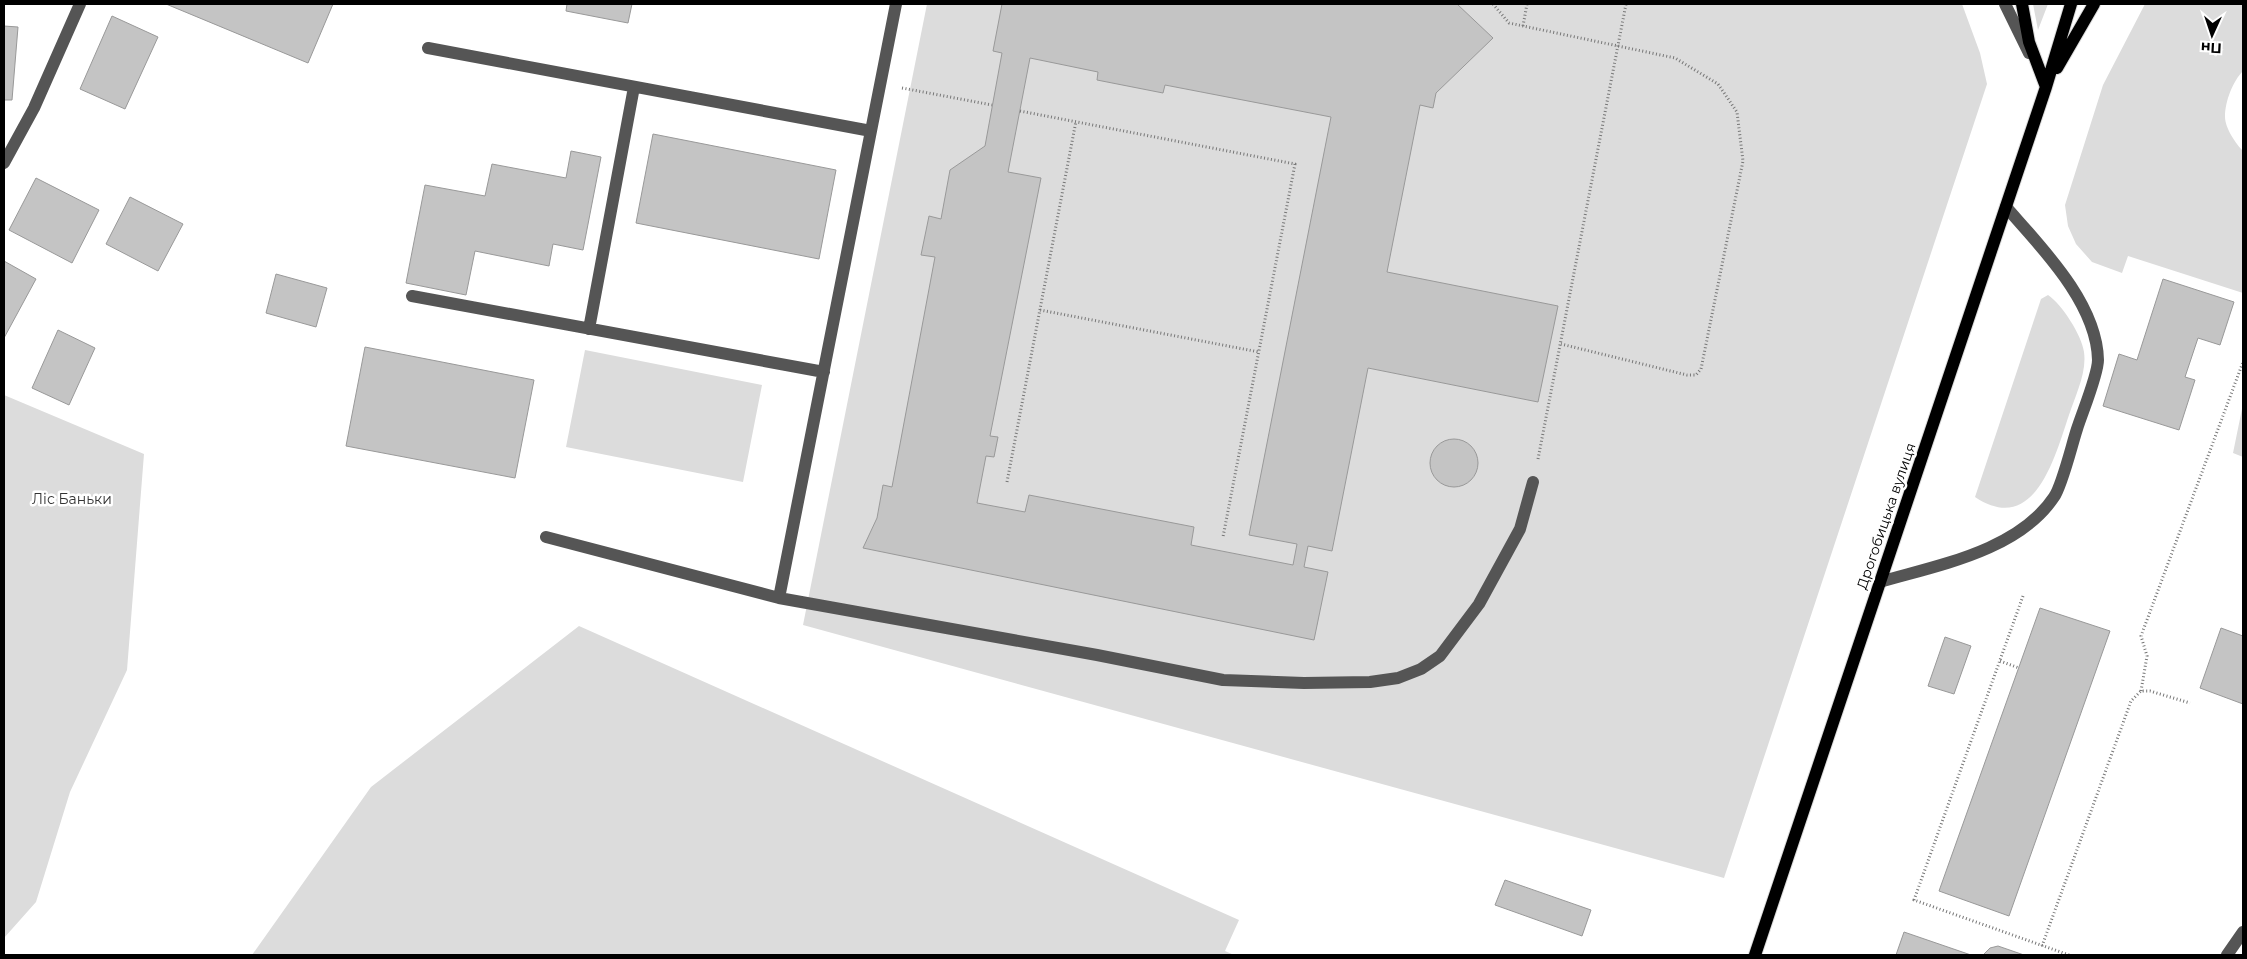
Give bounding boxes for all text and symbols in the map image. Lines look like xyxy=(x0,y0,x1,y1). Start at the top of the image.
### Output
north arrow xyxy=(2187,10,2237,60)
text: Пн xyxy=(2200,38,2222,58)
street label: Дрогобицька вулиця xyxy=(1852,440,1920,592)
park label: Ліс Баньки xyxy=(32,490,112,508)

